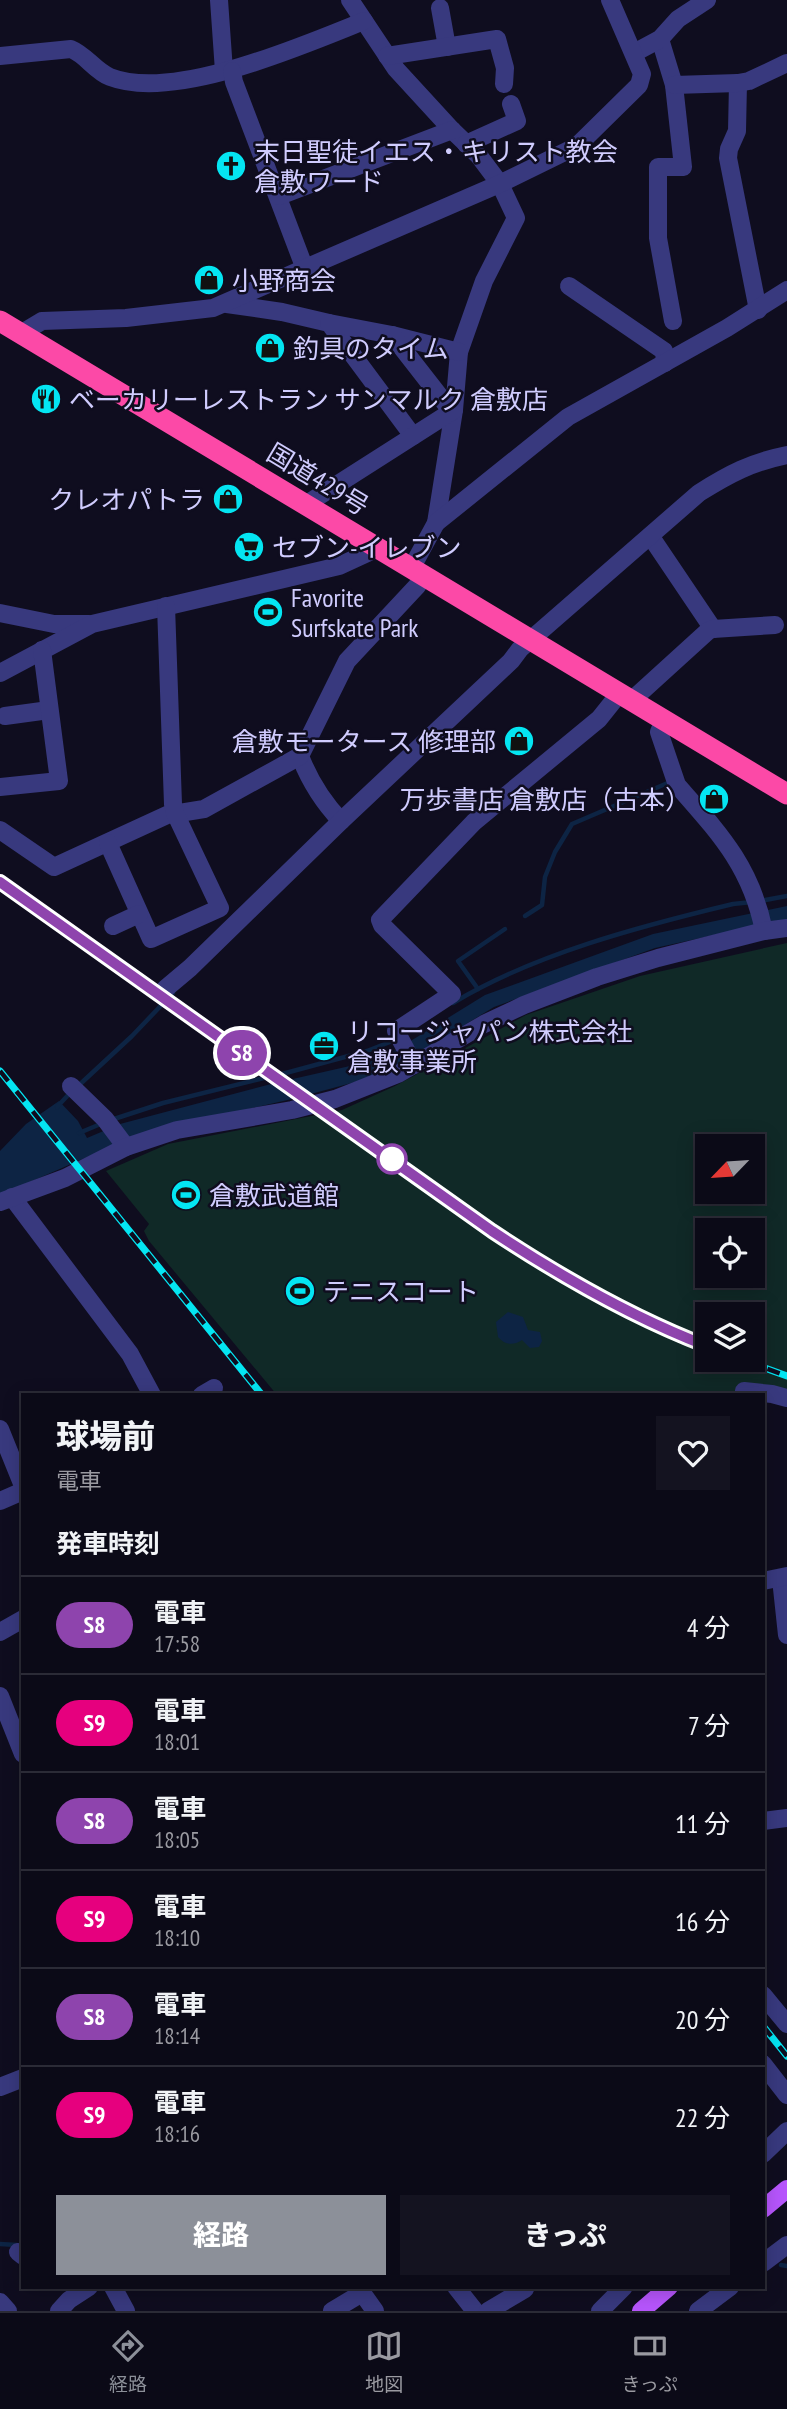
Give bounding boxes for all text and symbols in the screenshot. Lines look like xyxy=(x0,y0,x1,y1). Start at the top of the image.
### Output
place label: 末日聖徒イエス・キリスト教会 倉敷ワード xyxy=(254,135,618,198)
church icon: 末日聖徒イエス・キリスト教会 倉敷ワード xyxy=(214,149,248,183)
shop icon: 小野商会 xyxy=(192,263,226,297)
place label: 小野商会 xyxy=(232,264,336,297)
shop icon: 釣具のタイム xyxy=(253,331,287,365)
place label: 釣具のタイム xyxy=(293,332,448,365)
restaurant icon: ベーカリーレストラン サンマルク 倉敷店 xyxy=(29,382,63,416)
place label: ベーカリーレストラン サンマルク 倉敷店 xyxy=(69,383,548,416)
street label: 国道429号 xyxy=(261,436,375,522)
shop icon: クレオパトラ xyxy=(211,482,245,516)
place label: クレオパトラ xyxy=(48,483,205,516)
supermarket icon: セブン-イレブン xyxy=(232,530,266,564)
place label: セブン-イレブン xyxy=(272,531,462,564)
place label: Favorite Surfskate Park xyxy=(291,581,418,644)
sports icon: Favorite Surfskate Park xyxy=(251,595,285,629)
shop icon: 倉敷モータース 修理部 xyxy=(502,724,536,758)
place label: 倉敷モータース 修理部 xyxy=(232,725,496,758)
shop icon: 万歩書店 倉敷店（古本） xyxy=(697,782,731,816)
place label: 万歩書店 倉敷店（古本） xyxy=(399,783,691,816)
place label: リコージャパン株式会社 倉敷事業所 xyxy=(347,1015,632,1078)
office icon: リコージャパン株式会社 倉敷事業所 xyxy=(307,1029,341,1063)
line badge: S8 xyxy=(210,1030,274,1076)
text: S8 xyxy=(231,1037,253,1068)
north arrow xyxy=(695,1134,765,1204)
map controls xyxy=(695,1134,765,1372)
unlabelled marker xyxy=(377,1144,407,1174)
sports icon: 倉敷武道館 xyxy=(169,1178,203,1212)
place label: 倉敷武道館 xyxy=(209,1179,339,1212)
button: locate xyxy=(695,1218,765,1288)
sports icon: テニスコート xyxy=(283,1274,317,1308)
place label: テニスコート xyxy=(323,1275,479,1308)
button: layers xyxy=(695,1302,765,1372)
text: 球場前 xyxy=(56,1414,155,1457)
button: heart xyxy=(656,1416,730,1490)
text: 電車 xyxy=(56,1466,102,1495)
text: 発車時刻 xyxy=(56,1527,160,1560)
text: 電車 xyxy=(154,1596,206,1629)
text: S8 xyxy=(83,1609,106,1640)
text: 4 分 xyxy=(687,1611,730,1644)
text: 17:58 xyxy=(154,1629,200,1658)
text: 電車 xyxy=(154,1694,206,1727)
text: S9 xyxy=(83,1707,106,1738)
text: 7 分 xyxy=(688,1709,730,1742)
text: 18:01 xyxy=(154,1727,200,1756)
text: 電車 xyxy=(154,1792,206,1825)
text: S8 xyxy=(83,1805,106,1836)
text: 11 分 xyxy=(675,1807,730,1840)
text: 18:05 xyxy=(154,1825,200,1854)
text: 電車 xyxy=(154,1890,206,1923)
text: S9 xyxy=(83,1903,106,1934)
text: 16 分 xyxy=(675,1905,730,1938)
text: 18:10 xyxy=(154,1923,200,1952)
text: 電車 xyxy=(154,1988,206,2021)
text: S8 xyxy=(83,2001,106,2032)
text: 20 分 xyxy=(675,2003,730,2036)
text: 18:14 xyxy=(154,2021,200,2050)
text: 電車 xyxy=(154,2086,206,2119)
text: S9 xyxy=(83,2099,106,2130)
text: 22 分 xyxy=(675,2101,730,2134)
text: 18:16 xyxy=(154,2119,200,2148)
button: 経路 xyxy=(56,2195,386,2275)
button: きっぷ xyxy=(400,2195,730,2275)
tab: 経路 xyxy=(109,2327,147,2396)
tab: 地図 xyxy=(365,2327,403,2396)
tab: きっぷ xyxy=(622,2327,678,2396)

